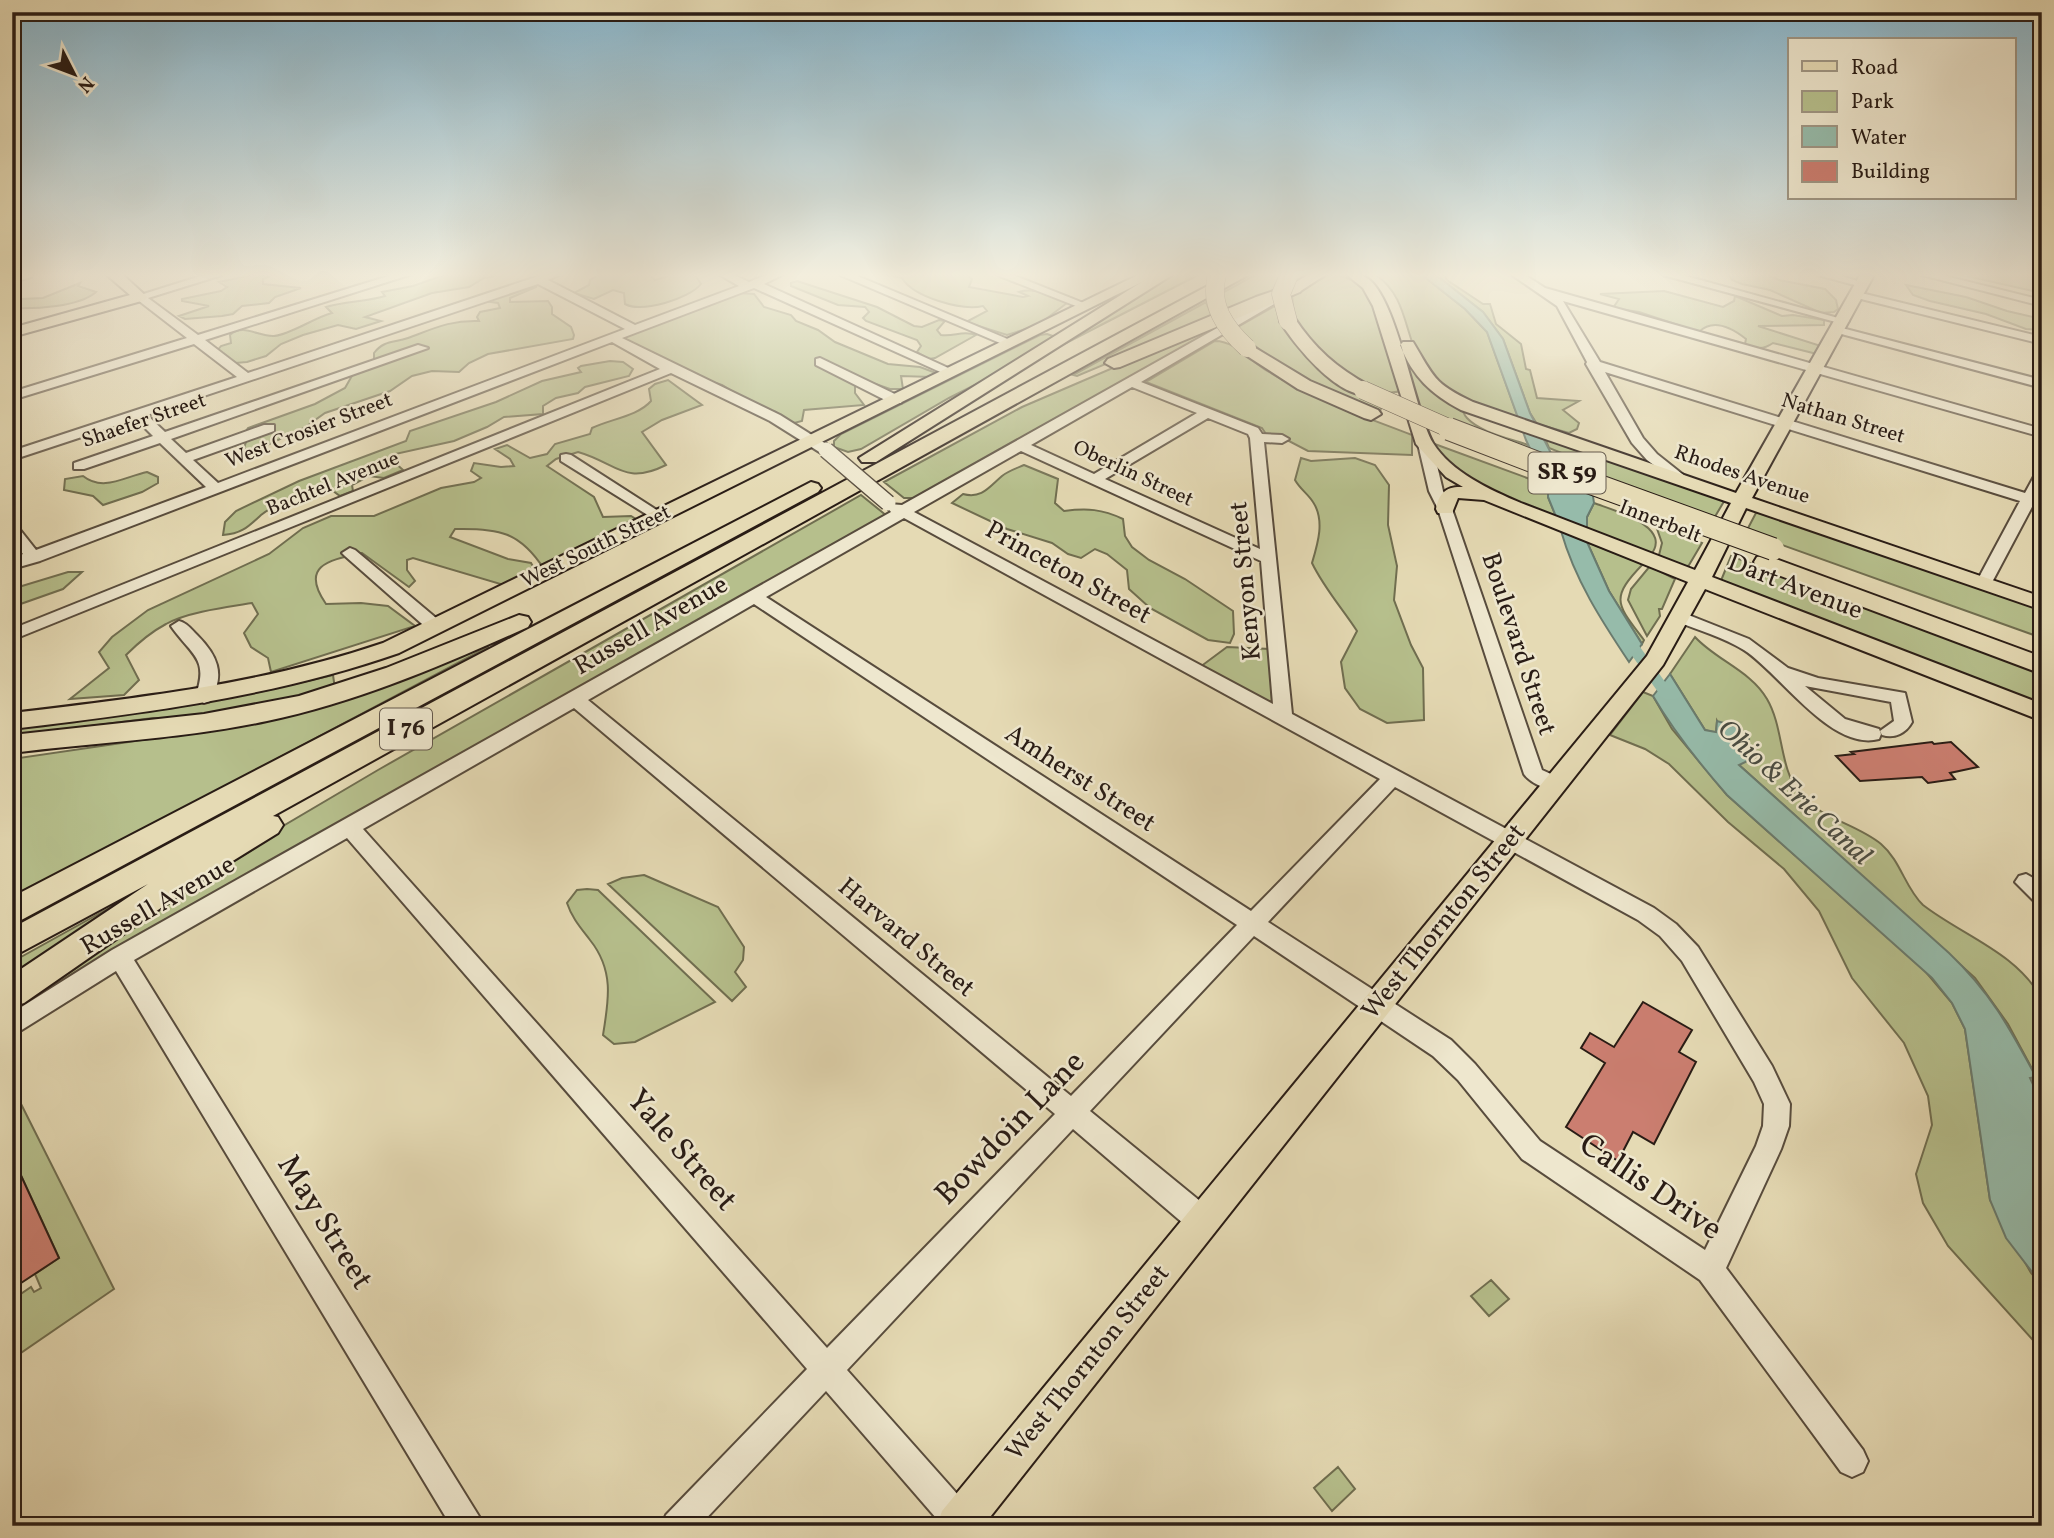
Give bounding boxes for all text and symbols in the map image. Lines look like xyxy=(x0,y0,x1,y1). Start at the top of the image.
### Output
north arrow xyxy=(38,38,108,108)
legend xyxy=(1788,38,2016,200)
text: Road xyxy=(1851,54,1898,83)
text: N xyxy=(71,70,99,98)
text: Park xyxy=(1851,88,1894,117)
text: Water xyxy=(1851,124,1907,153)
text: Building xyxy=(1851,158,1930,187)
street label: Shaefer Street xyxy=(78,386,210,456)
street label: West Crosier Street xyxy=(221,386,397,476)
street label: Nathan Street xyxy=(1778,386,1908,452)
street label: Oberlin Street xyxy=(1068,433,1198,515)
street label: Rhodes Avenue xyxy=(1670,438,1814,512)
street label: Bachtel Avenue xyxy=(262,444,404,524)
road number: SR 59 xyxy=(1528,452,1606,494)
street label: Innerbelt xyxy=(1614,493,1706,551)
street label: West South Street xyxy=(516,498,676,596)
street label: Kenyon Street xyxy=(1221,500,1271,662)
street label: Princeton Street xyxy=(978,512,1158,634)
street label: Dart Avenue xyxy=(1722,545,1868,629)
street label: Boulevard Street xyxy=(1472,548,1564,740)
street label: Russell Avenue xyxy=(567,567,735,685)
road number: I 76 xyxy=(380,708,432,750)
water label: Ohio & Erie Canal xyxy=(1708,711,1880,875)
street label: Amherst Street xyxy=(997,717,1163,841)
street label: West Thornton Street xyxy=(1354,816,1534,1028)
street label: Russell Avenue xyxy=(74,847,242,965)
street label: Harvard Street xyxy=(830,870,982,1006)
street label: Bowdoin Lane xyxy=(926,1042,1096,1216)
street label: Yale Street xyxy=(616,1080,746,1222)
street label: Callis Drive xyxy=(1570,1124,1730,1252)
street label: May Street xyxy=(265,1147,383,1299)
street label: West Thornton Street xyxy=(998,1257,1178,1469)

